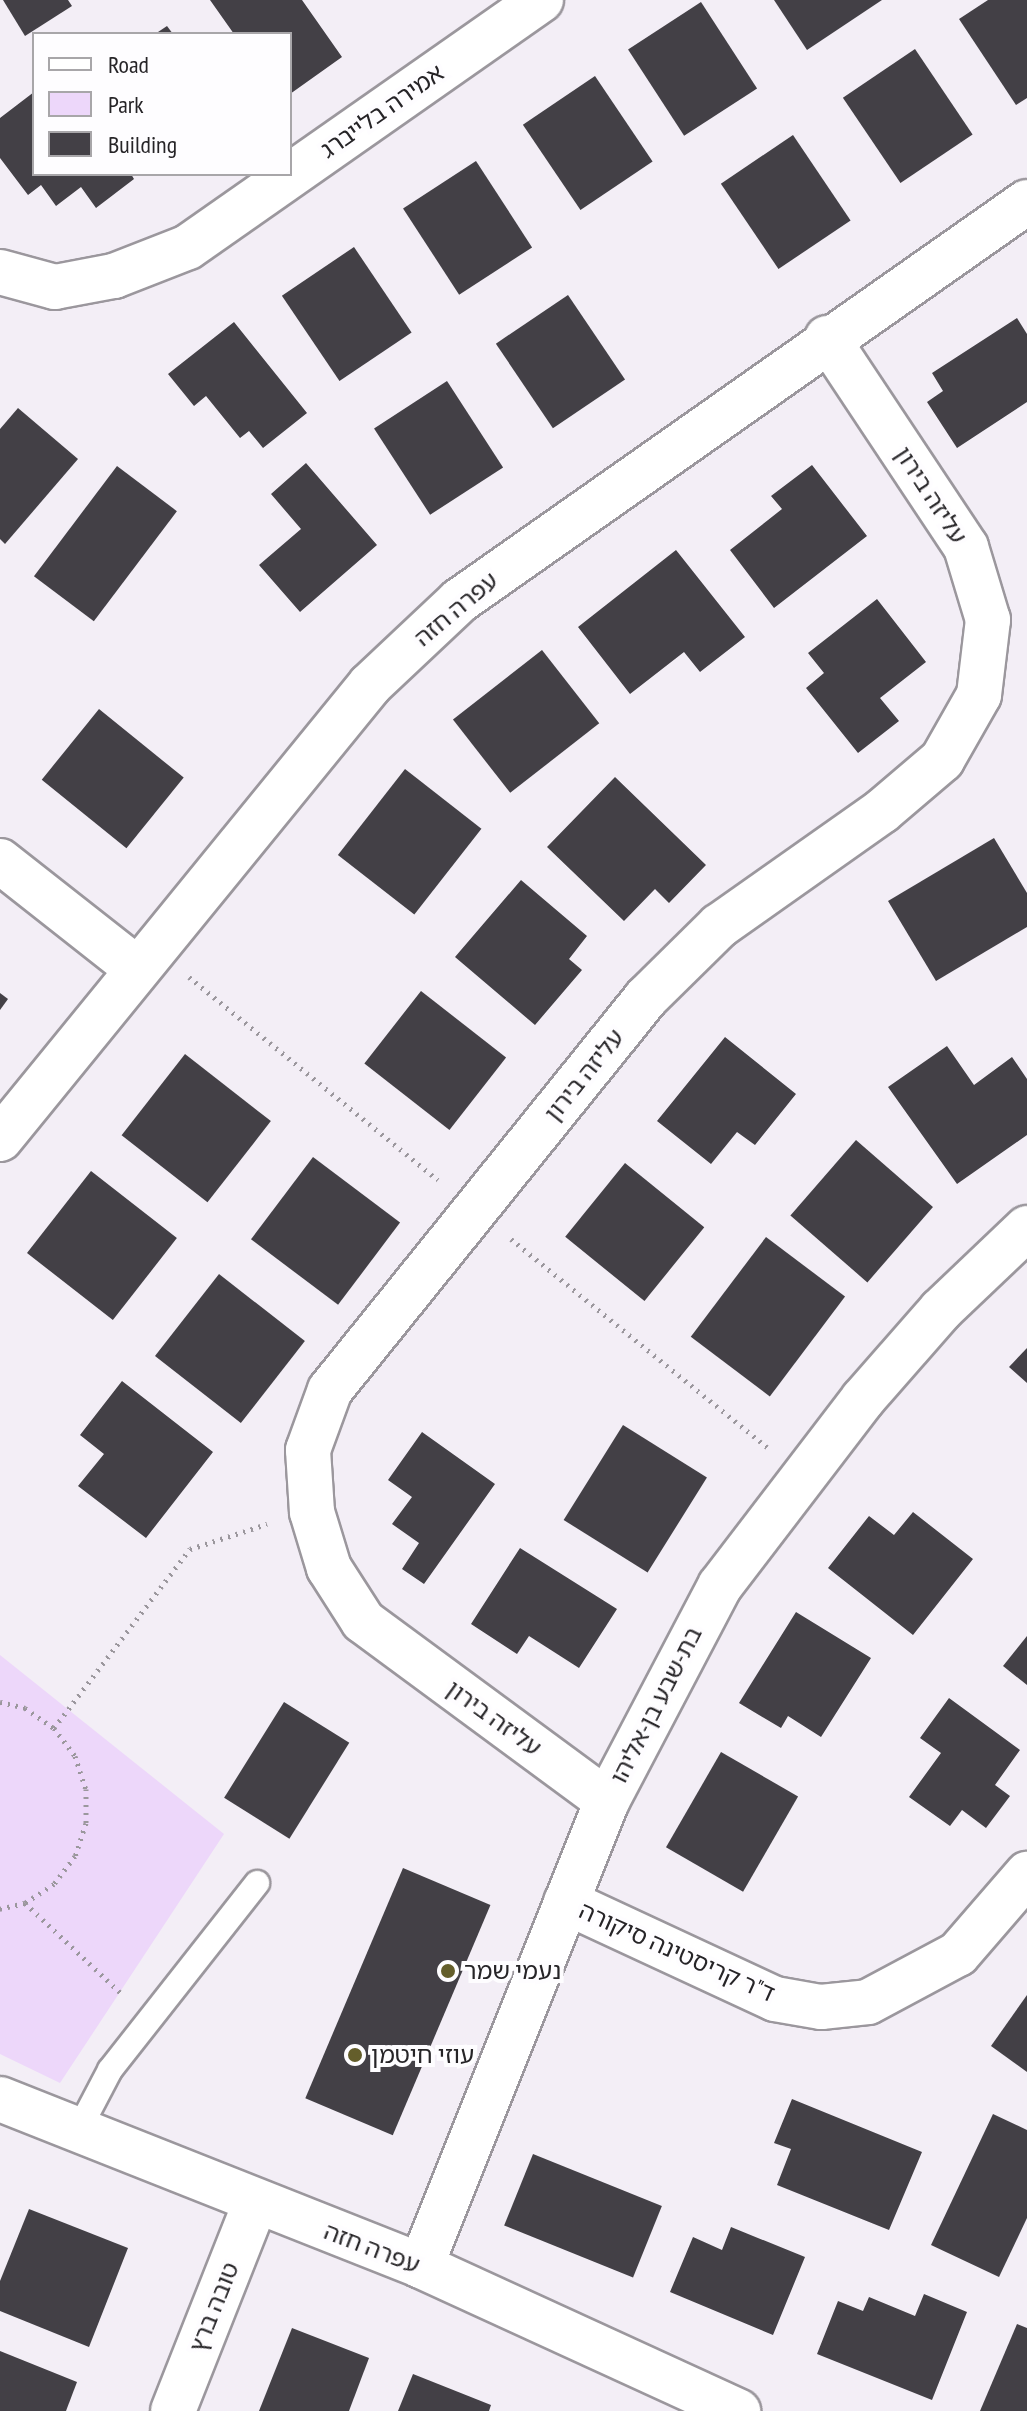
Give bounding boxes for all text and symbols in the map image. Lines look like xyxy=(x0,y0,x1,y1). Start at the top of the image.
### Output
legend xyxy=(32,32,292,176)
text: Road xyxy=(108,49,149,80)
street label: אמירה בלייברג xyxy=(315,58,449,164)
text: Park xyxy=(108,89,144,120)
text: Building xyxy=(108,129,177,160)
street label: עליזה בירון xyxy=(889,441,973,549)
street label: עפרה חזה xyxy=(408,566,504,652)
street label: עליזה בירון xyxy=(538,1023,630,1127)
street label: בת-שבע בן-אליהו xyxy=(604,1622,708,1788)
street label: עליזה בירון xyxy=(441,1674,547,1762)
street label: ד"ר קריסטינה סיקורה xyxy=(575,1896,779,2008)
place label: נעמי שמר xyxy=(464,1957,561,1985)
marker: נעמי שמר xyxy=(439,1962,457,1980)
place label: עוזי חיטמן xyxy=(371,2041,474,2069)
marker: עוזי חיטמן xyxy=(346,2046,364,2064)
street label: עפרה חזה xyxy=(320,2217,424,2279)
street label: טובה ברץ xyxy=(183,2258,245,2356)

